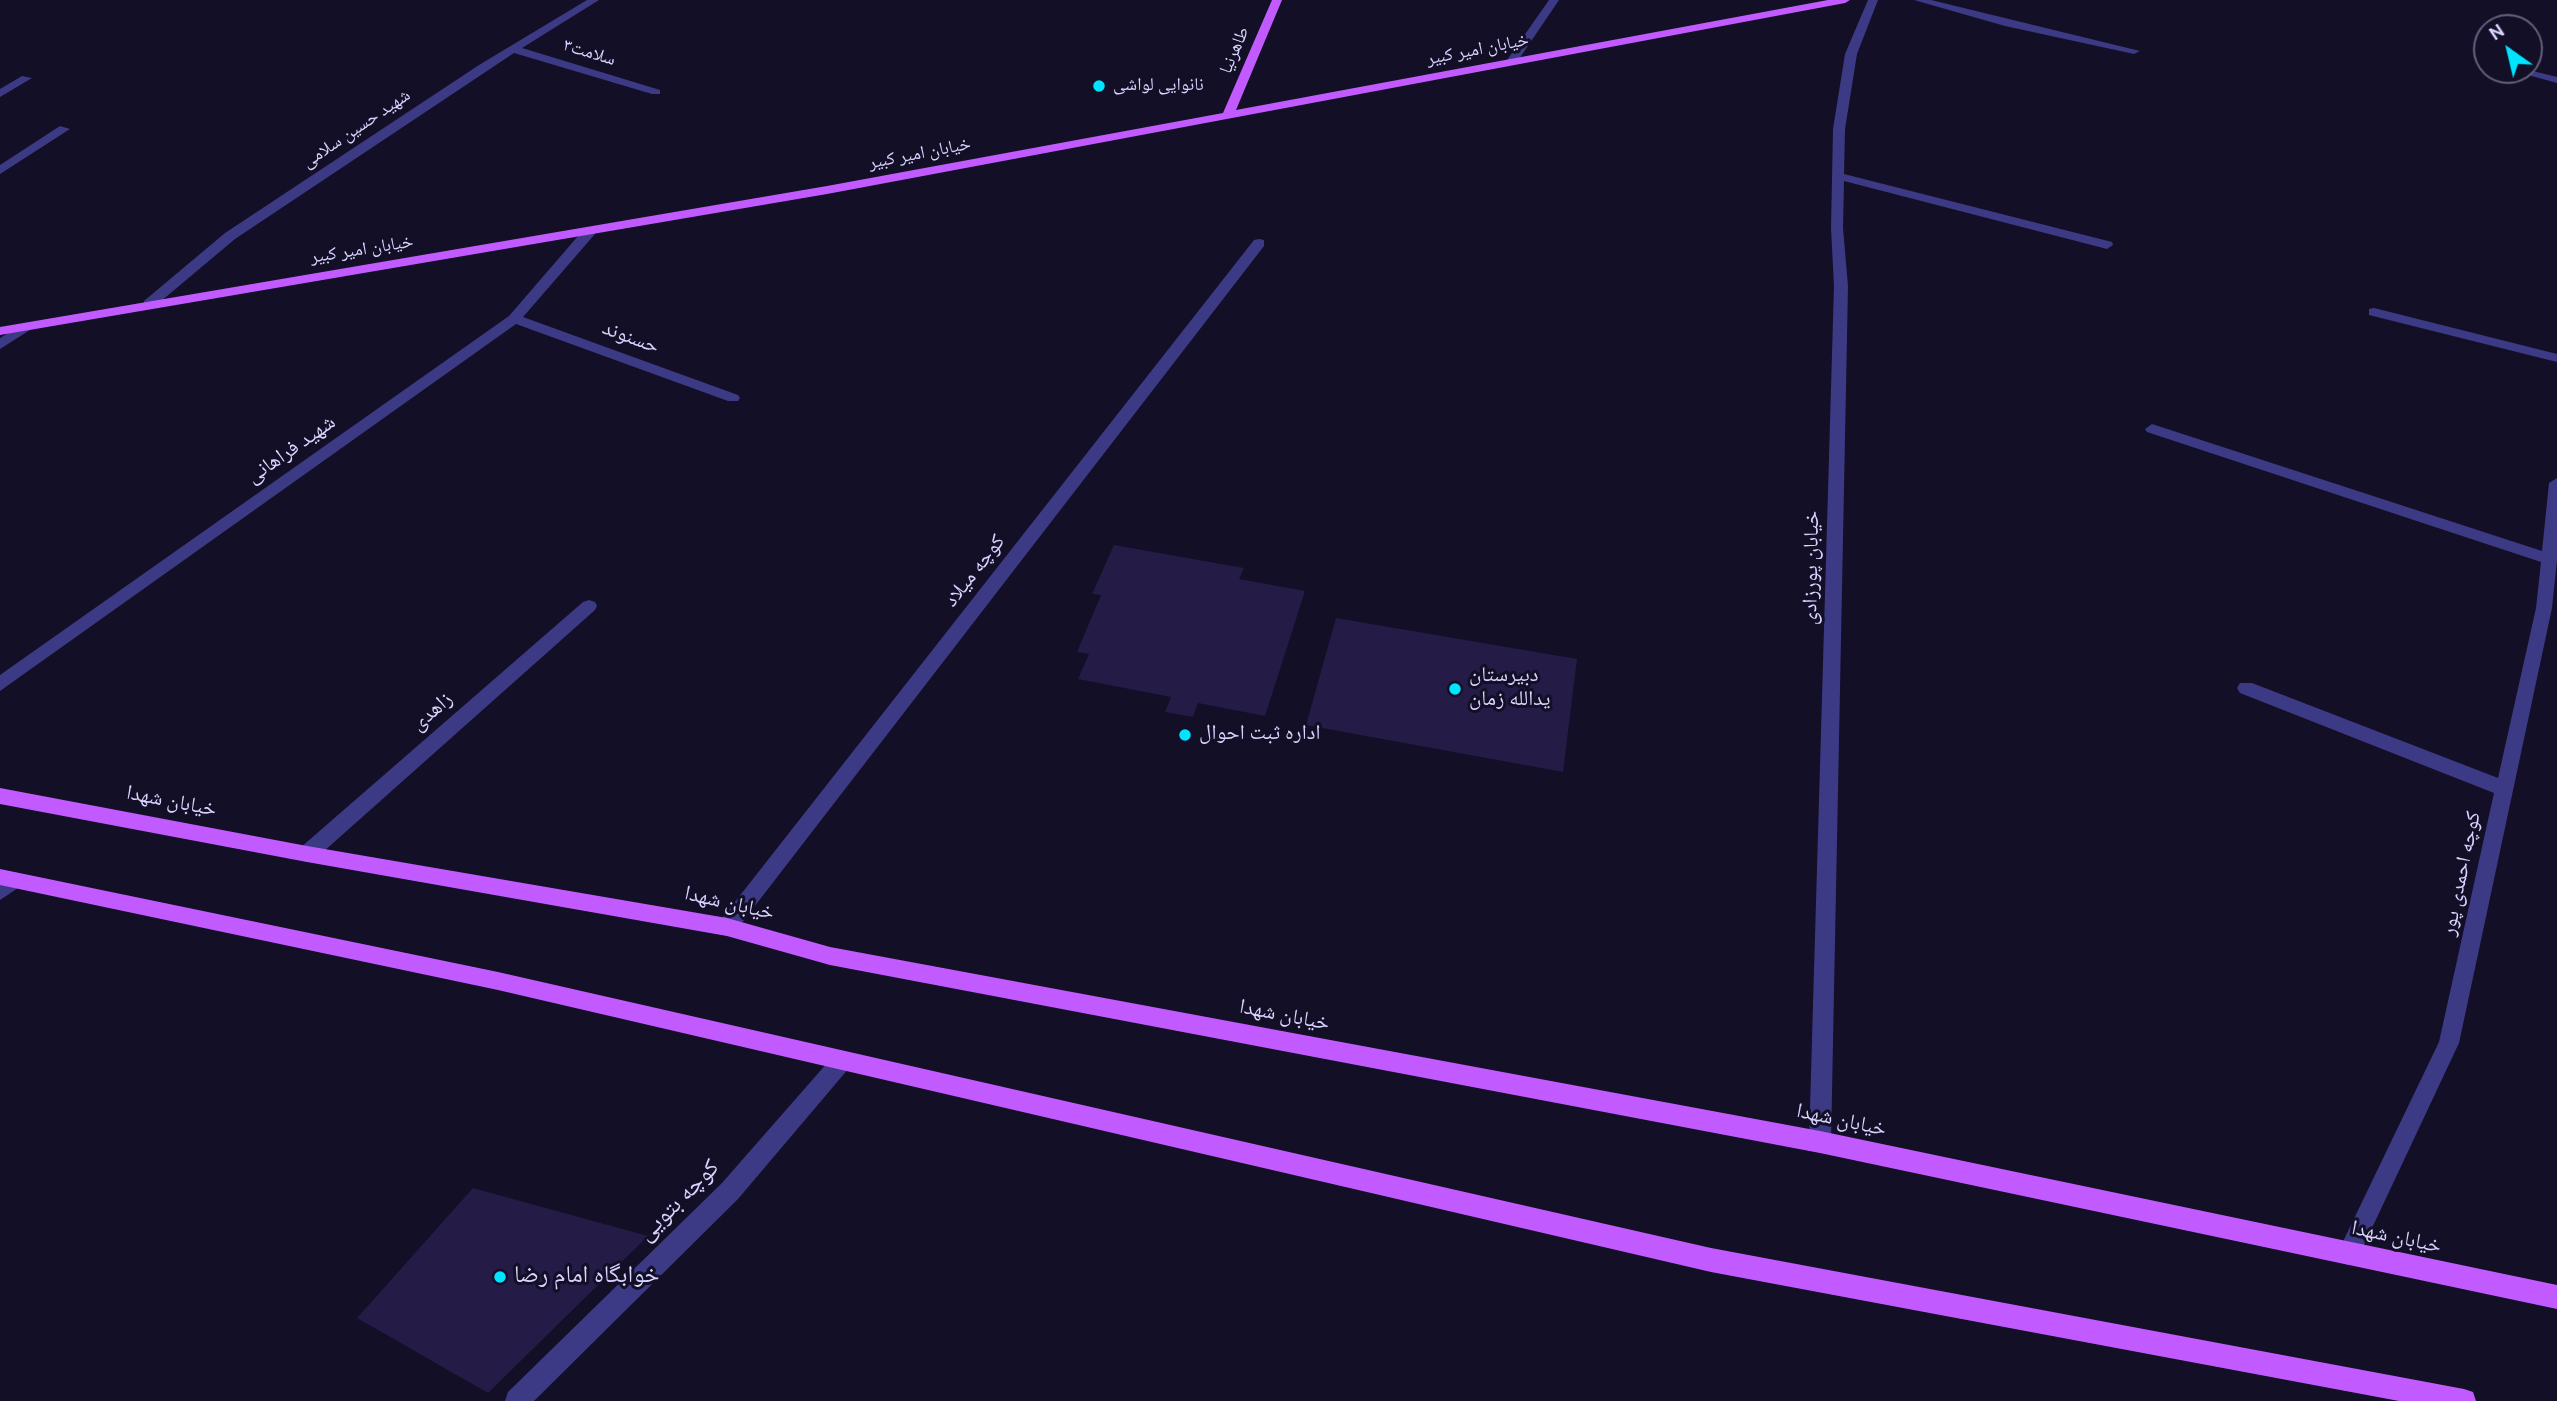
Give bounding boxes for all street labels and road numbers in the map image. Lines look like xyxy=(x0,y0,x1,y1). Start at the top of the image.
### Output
street label: طاهرنیا xyxy=(1217,24,1255,78)
street label: خیابان امیر کبیر xyxy=(1425,31,1531,71)
street label: سلامت۳ xyxy=(560,36,618,72)
street label: شهید حسین سلامی xyxy=(299,86,415,174)
street label: خیابان امیر کبیر xyxy=(867,135,973,175)
street label: خیابان امیر کبیر xyxy=(309,232,415,270)
street label: حسنوند xyxy=(598,317,662,361)
street label: شهید فراهانی xyxy=(243,411,341,491)
street label: خیابان پورزادی xyxy=(1799,511,1827,625)
street label: کوچه میلاد xyxy=(940,531,1012,613)
street label: زاهدی xyxy=(407,688,459,738)
street label: خیابان شهدا xyxy=(124,782,218,824)
street label: کوچه احمدی پور xyxy=(2438,810,2488,938)
street label: خیابان شهدا xyxy=(682,882,776,928)
street label: خیابان شهدا xyxy=(1237,996,1331,1038)
street label: خیابان شهدا xyxy=(1794,1100,1888,1144)
street label: کوچه بتویی xyxy=(633,1155,727,1249)
street label: خیابان شهدا xyxy=(2349,1217,2443,1261)

